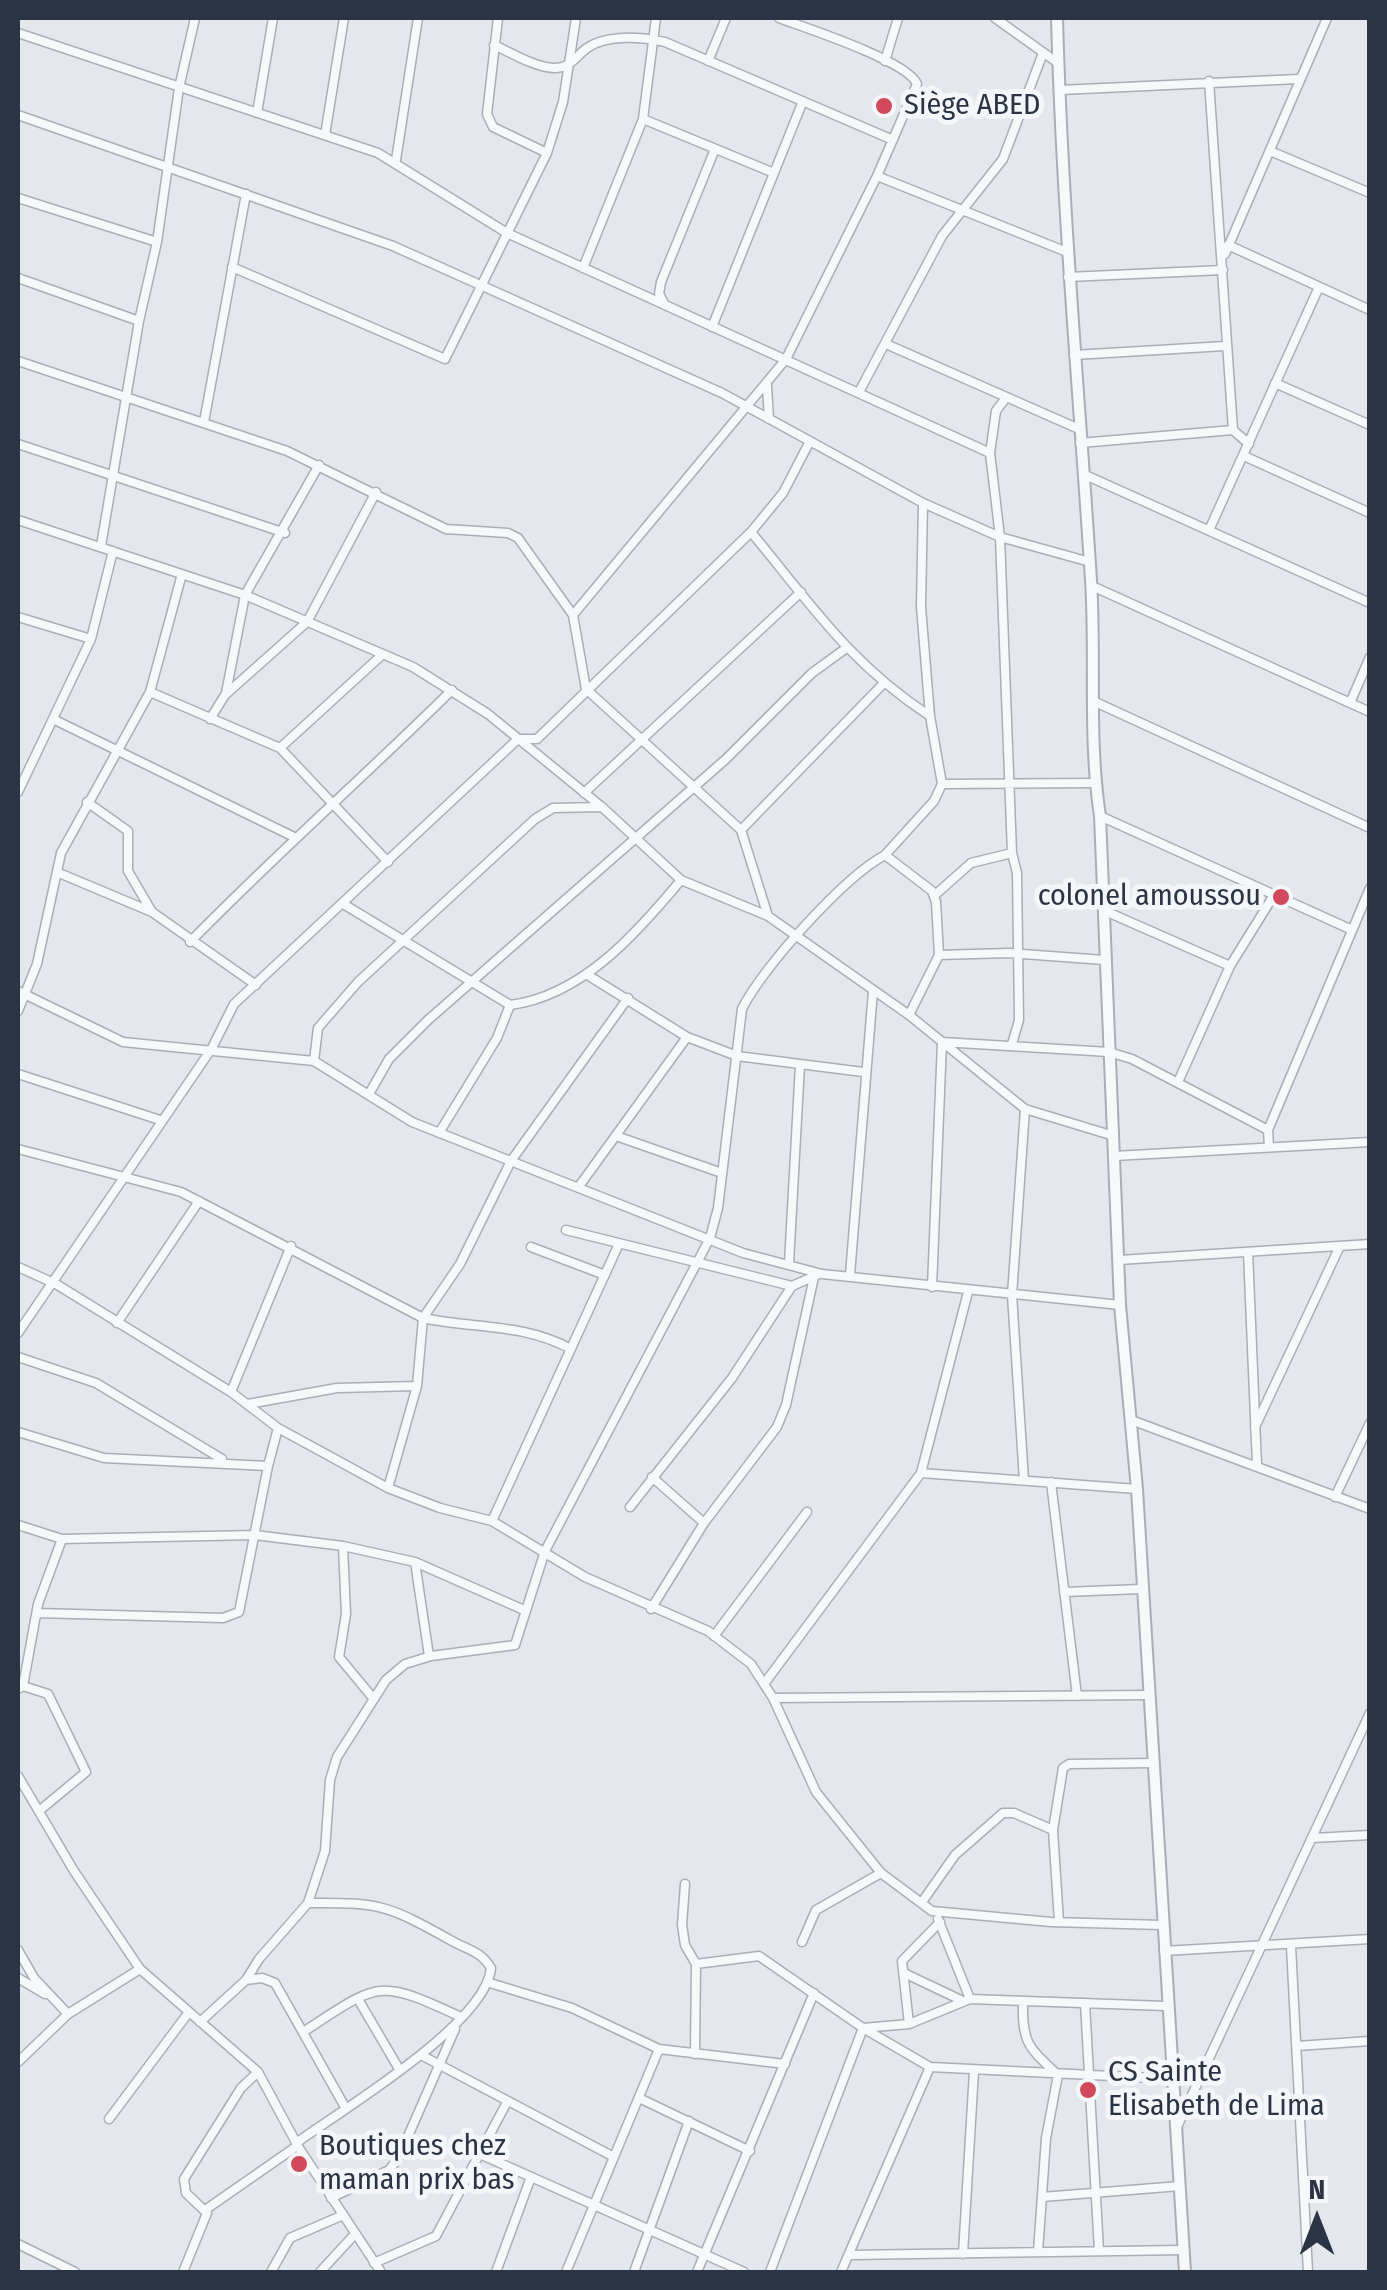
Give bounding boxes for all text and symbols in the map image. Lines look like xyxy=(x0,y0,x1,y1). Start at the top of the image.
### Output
place label: Siège ABED xyxy=(904,88,1040,124)
marker: Siège ABED xyxy=(873,95,895,117)
place label: colonel amoussou xyxy=(1038,879,1261,915)
marker: colonel amoussou xyxy=(1270,886,1292,908)
place label: CS Sainte Elisabeth de Lima xyxy=(1108,2055,1325,2126)
marker: CS Sainte Elisabeth de Lima xyxy=(1077,2079,1099,2101)
place label: Boutiques chez maman prix bas xyxy=(319,2129,515,2200)
marker: Boutiques chez maman prix bas xyxy=(288,2153,310,2175)
north arrow xyxy=(1267,2170,1367,2270)
text: N xyxy=(1309,2173,1325,2206)

